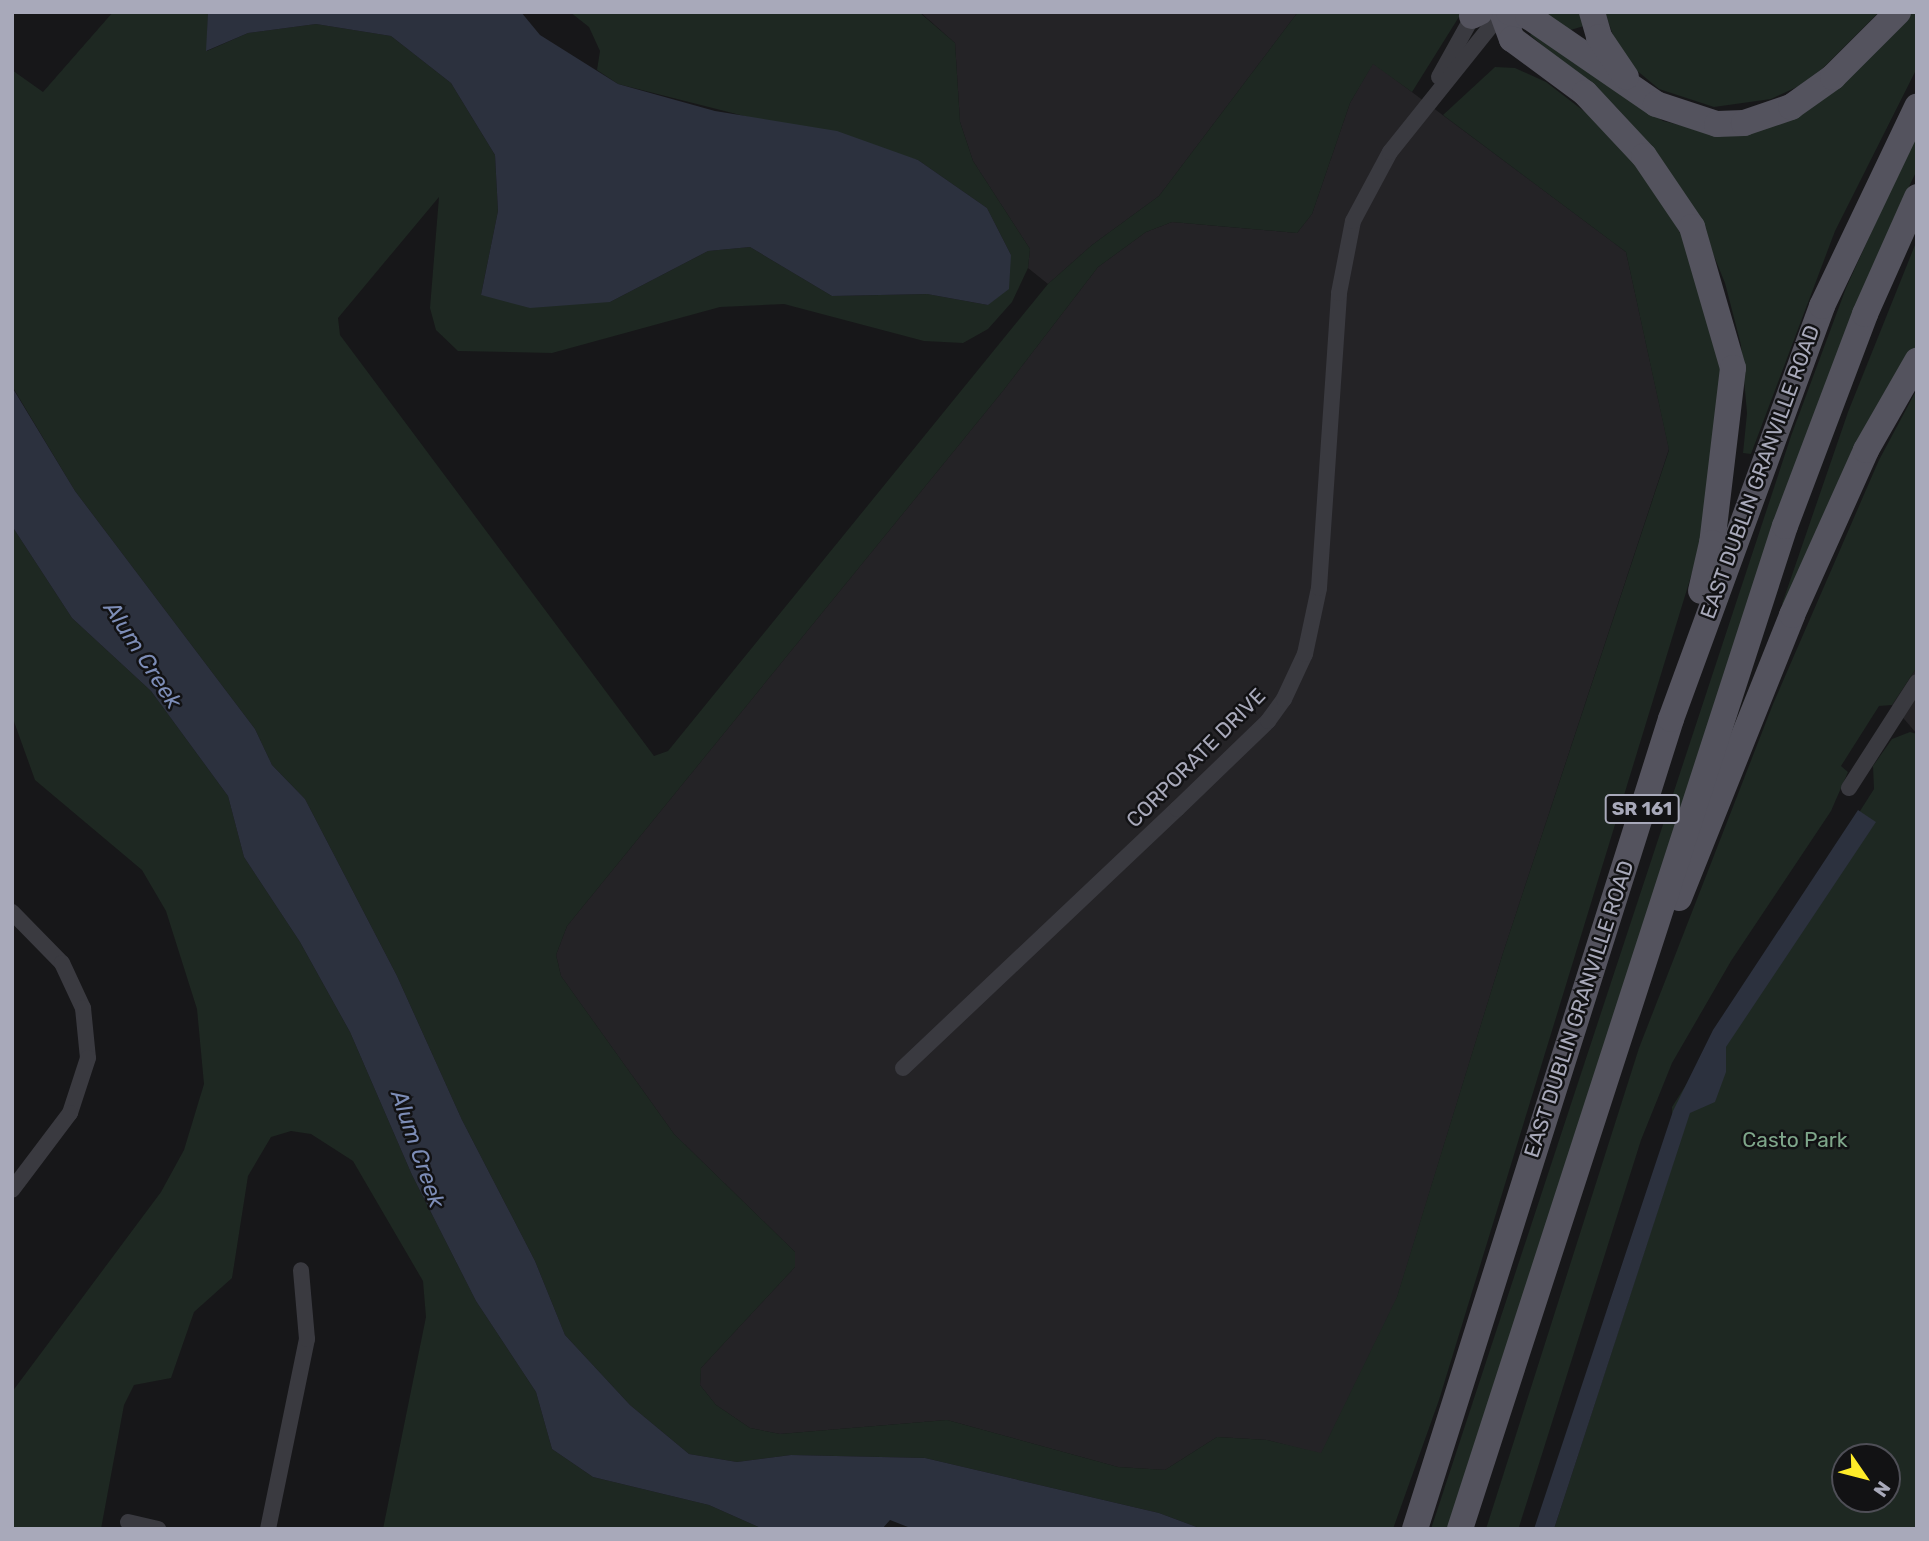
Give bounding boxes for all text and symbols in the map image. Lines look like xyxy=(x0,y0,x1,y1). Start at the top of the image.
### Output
street label: EAST DUBLIN GRANVILLE ROAD xyxy=(1695,321,1825,623)
water label: Alum Creek xyxy=(98,596,188,714)
street label: CORPORATE DRIVE xyxy=(1121,683,1271,833)
road number: SR 161 xyxy=(1604,794,1680,824)
street label: EAST DUBLIN GRANVILLE ROAD xyxy=(1519,857,1639,1161)
water label: Alum Creek xyxy=(385,1087,451,1211)
park label: Casto Park xyxy=(1742,1127,1848,1153)
north arrow xyxy=(1831,1443,1901,1513)
text: N xyxy=(1869,1477,1895,1501)

